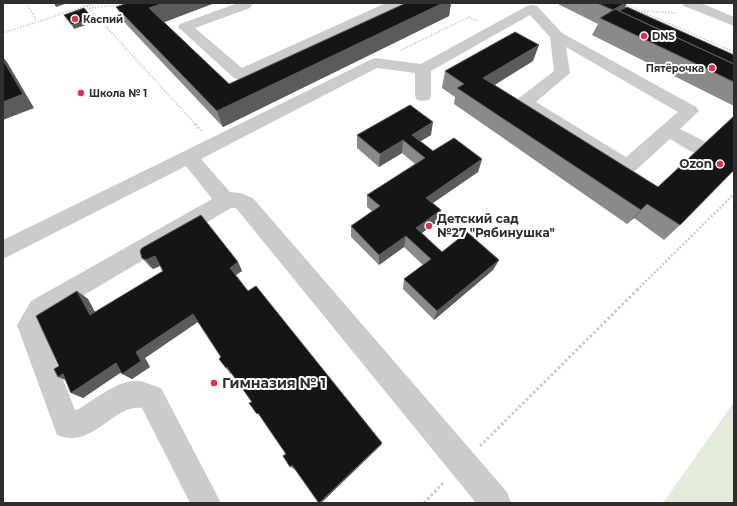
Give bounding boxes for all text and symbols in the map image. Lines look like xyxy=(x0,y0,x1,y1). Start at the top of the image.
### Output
place label: Каспий xyxy=(83,13,123,26)
marker: Каспий xyxy=(70,14,80,24)
place label: DNS xyxy=(652,30,675,43)
marker: DNS xyxy=(639,31,649,41)
place label: Пятёрочка xyxy=(646,62,704,75)
marker: Пятёрочка xyxy=(707,63,717,73)
place label: Школа № 1 xyxy=(89,87,147,100)
marker: Школа № 1 xyxy=(76,88,86,98)
place label: Ozon xyxy=(679,156,712,171)
marker: Ozon xyxy=(715,159,725,169)
place label: Детский сад №27 "Рябинушка" xyxy=(437,211,555,240)
marker: Детский сад №27 "Рябинушка" xyxy=(424,221,434,231)
place label: Гимназия № 1 xyxy=(222,374,326,392)
marker: Гимназия № 1 xyxy=(209,378,219,388)

